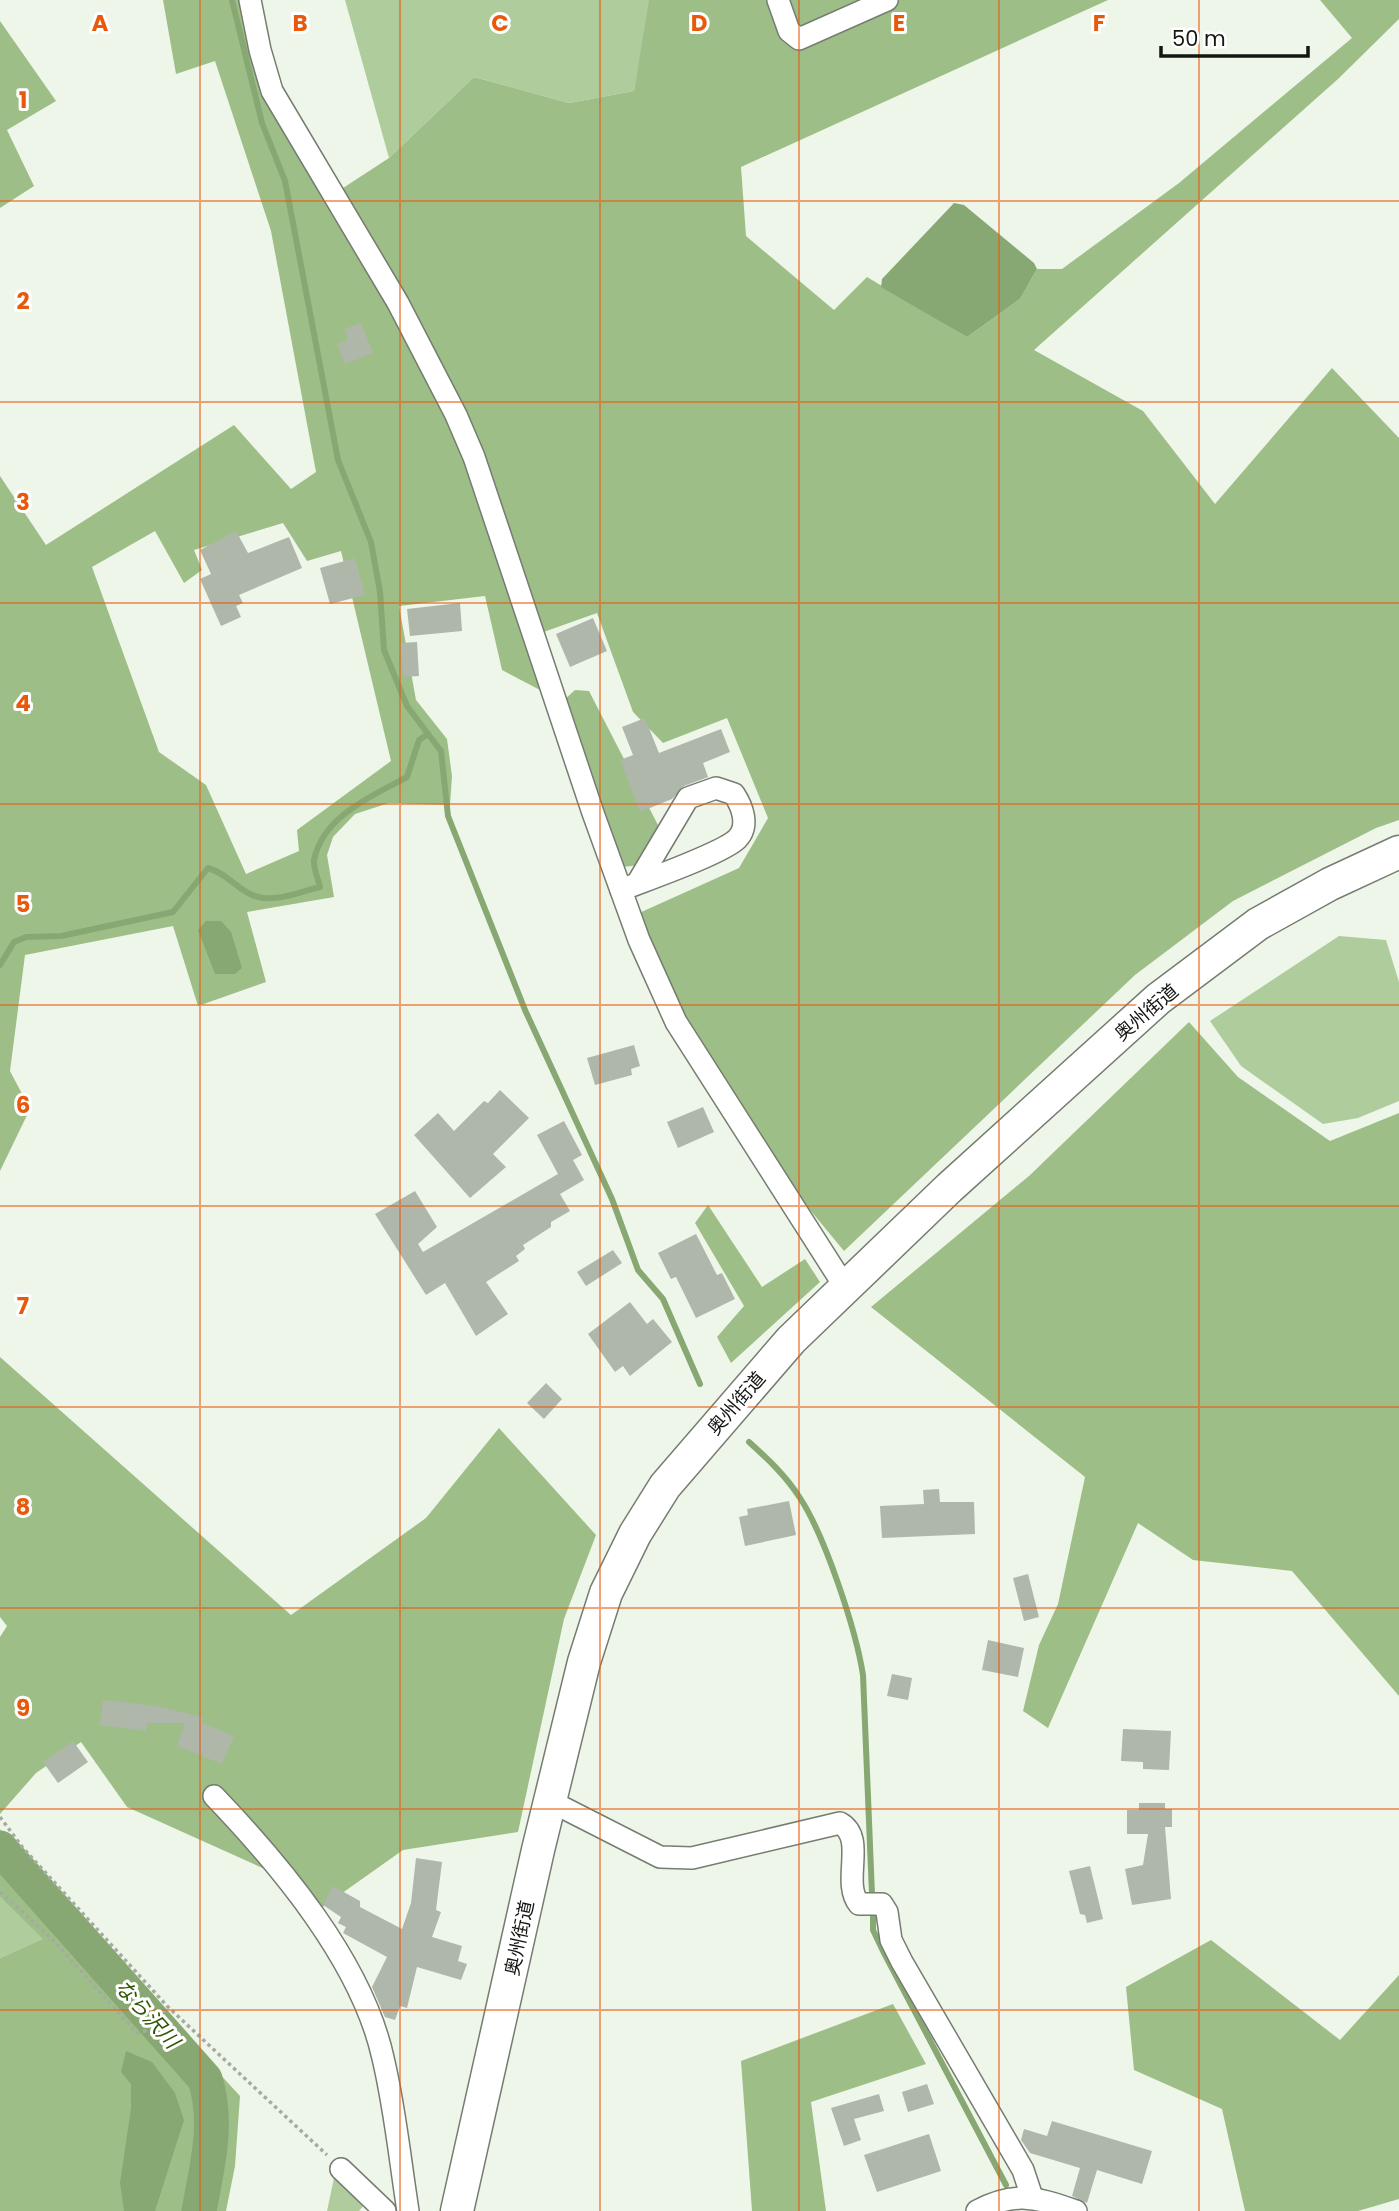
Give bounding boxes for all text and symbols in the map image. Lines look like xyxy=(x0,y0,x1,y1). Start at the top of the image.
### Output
text: A xyxy=(92,7,109,39)
text: B xyxy=(292,7,308,39)
text: C xyxy=(491,7,509,39)
text: D xyxy=(691,7,707,39)
text: E xyxy=(893,7,905,39)
text: F xyxy=(1093,7,1105,39)
scale bar xyxy=(1161,14,1308,58)
text: 50 m xyxy=(1172,24,1226,53)
text: 1 xyxy=(19,84,27,116)
text: 2 xyxy=(16,285,30,317)
text: 3 xyxy=(16,486,30,518)
text: 4 xyxy=(15,687,31,719)
text: 5 xyxy=(16,888,30,920)
street label: 奥州街道 xyxy=(1109,978,1184,1047)
text: 6 xyxy=(16,1089,30,1121)
text: 7 xyxy=(17,1290,29,1322)
street label: 奥州街道 xyxy=(701,1366,772,1441)
text: 8 xyxy=(16,1491,30,1523)
text: 9 xyxy=(16,1692,30,1724)
street label: 奥州街道 xyxy=(498,1898,541,1978)
water label: なら沢川 xyxy=(108,1973,188,2056)

